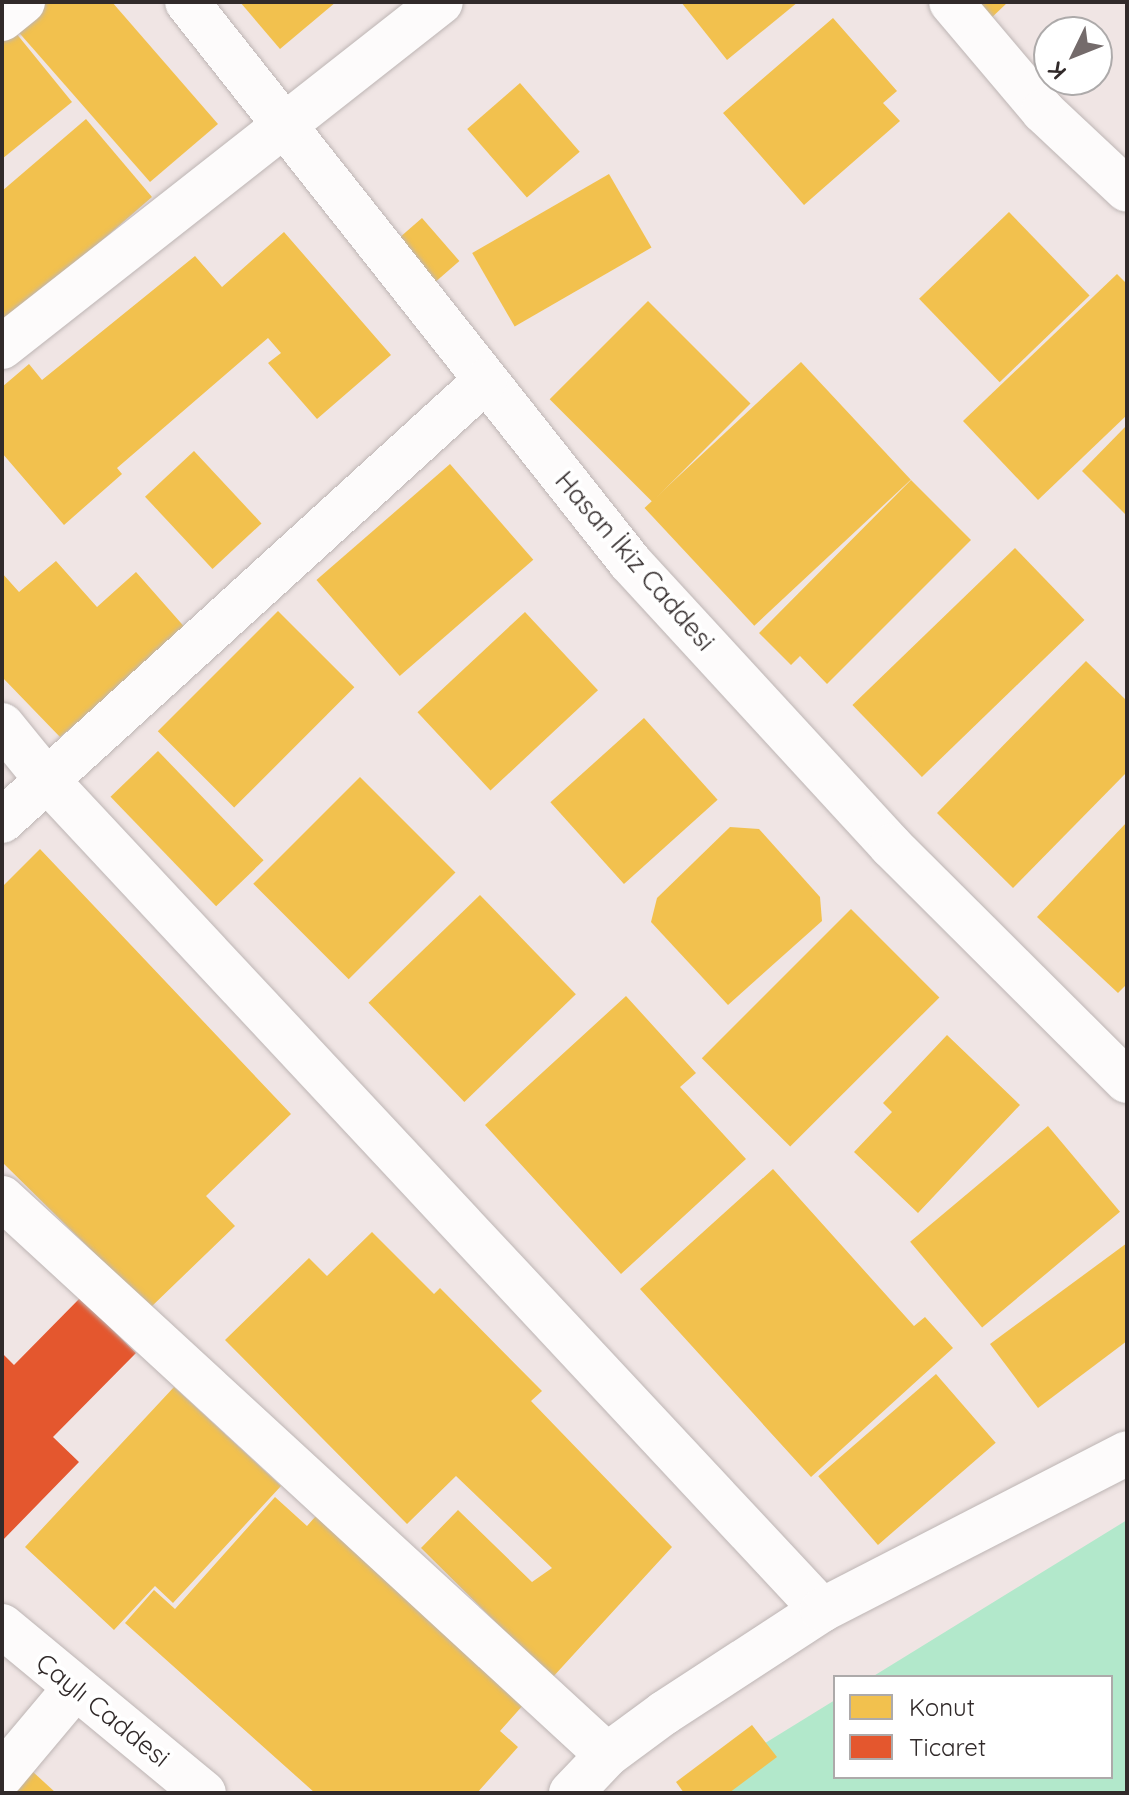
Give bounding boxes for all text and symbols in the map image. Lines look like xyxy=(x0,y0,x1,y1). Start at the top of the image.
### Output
north arrow xyxy=(1033,16,1113,96)
text: K xyxy=(1042,56,1072,86)
street label: Hasan İkiz Caddesi xyxy=(549,465,721,657)
street label: Çaylı Caddesi xyxy=(30,1647,176,1773)
legend xyxy=(833,1675,1113,1779)
text: Konut xyxy=(909,1692,975,1722)
text: Ticaret xyxy=(909,1732,986,1762)

